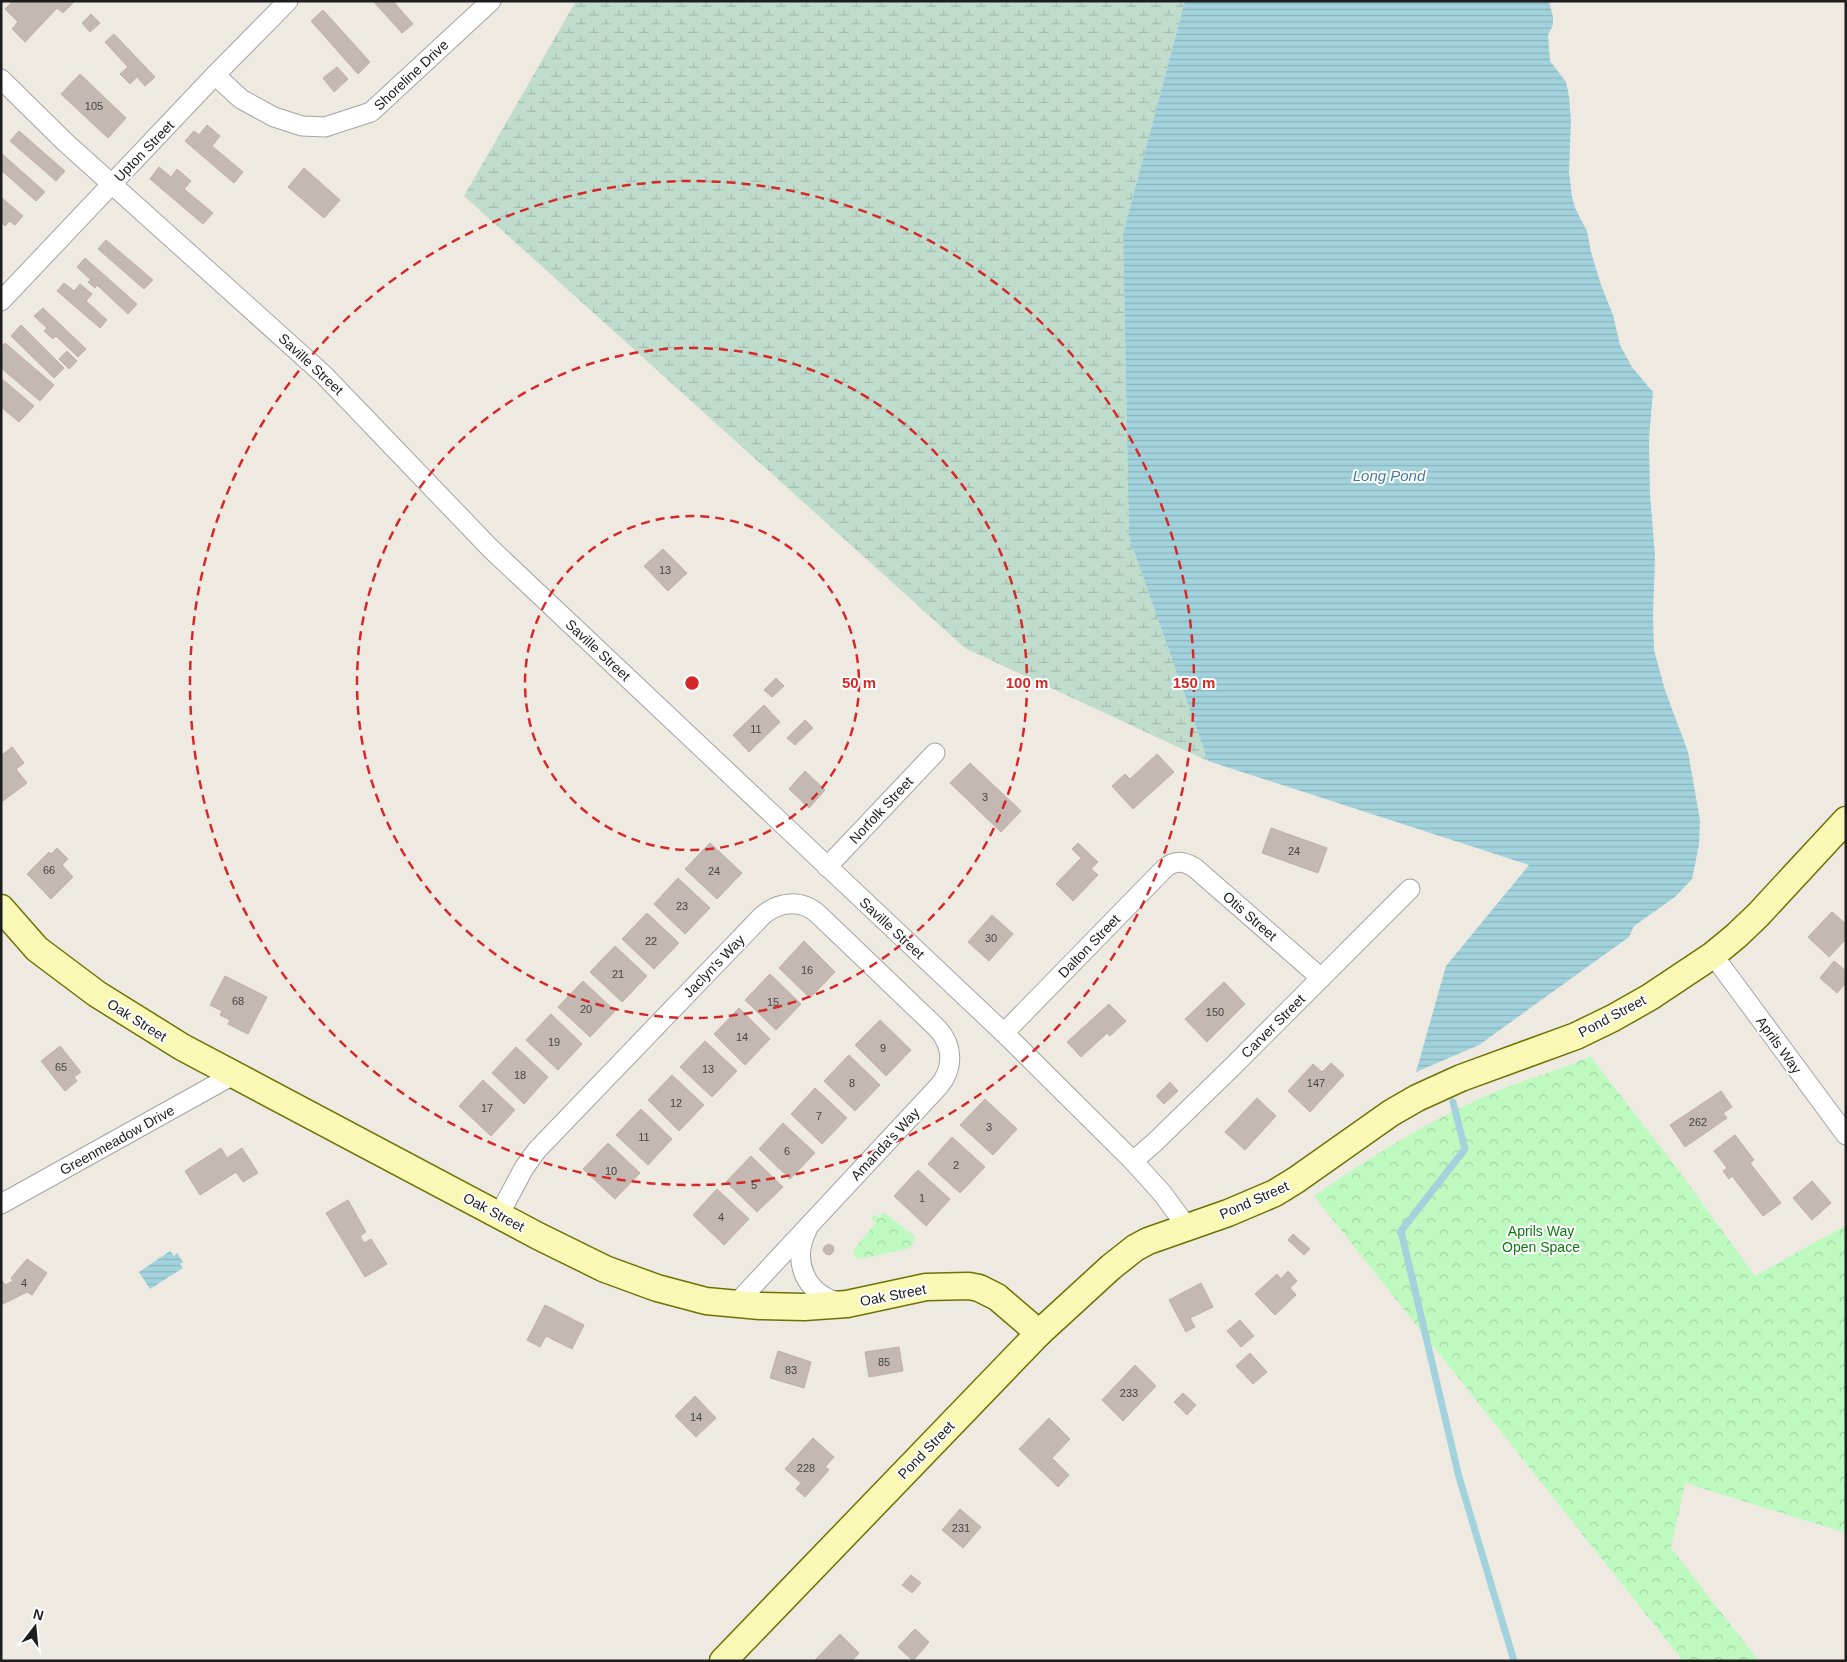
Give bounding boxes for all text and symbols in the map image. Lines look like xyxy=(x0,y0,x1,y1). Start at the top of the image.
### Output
street label: Shoreline Drive xyxy=(371,36,452,113)
house number: 105 xyxy=(85,100,103,112)
street label: Upton Street xyxy=(111,117,177,185)
street label: Saville Street xyxy=(275,330,347,398)
water label: Long Pond xyxy=(1353,467,1426,484)
house number: 13 xyxy=(659,564,671,576)
street label: Saville Street xyxy=(562,616,634,684)
centre of rings xyxy=(683,674,701,692)
text: 50 m xyxy=(842,674,876,691)
text: 100 m xyxy=(1006,674,1048,691)
text: 150 m xyxy=(1173,674,1215,691)
house number: 11 xyxy=(750,723,762,735)
street label: Norfolk Street xyxy=(846,773,916,847)
house number: 3 xyxy=(982,791,988,803)
house number: 24 xyxy=(1288,845,1300,857)
house number: 66 xyxy=(43,864,55,876)
house number: 24 xyxy=(708,865,720,877)
street label: Otis Street xyxy=(1220,888,1280,944)
street label: Saville Street xyxy=(856,894,928,962)
house number: 23 xyxy=(676,900,688,912)
street label: Dalton Street xyxy=(1055,911,1123,981)
street label: Jaclyn's Way xyxy=(680,931,748,1001)
house number: 30 xyxy=(985,932,997,944)
house number: 22 xyxy=(645,935,657,947)
house number: 16 xyxy=(801,964,813,976)
house number: 21 xyxy=(612,968,624,980)
street label: Carver Street xyxy=(1238,991,1308,1061)
street label: Pond Street xyxy=(1576,992,1648,1040)
street label: Oak Street xyxy=(104,995,170,1045)
house number: 68 xyxy=(232,995,244,1007)
house number: 15 xyxy=(767,996,779,1008)
house number: 20 xyxy=(580,1003,592,1015)
house number: 150 xyxy=(1206,1006,1224,1018)
street label: Aprils Way xyxy=(1753,1013,1805,1077)
house number: 14 xyxy=(736,1031,748,1043)
house number: 19 xyxy=(548,1036,560,1048)
house number: 9 xyxy=(880,1042,886,1054)
house number: 65 xyxy=(55,1061,67,1073)
house number: 13 xyxy=(702,1063,714,1075)
house number: 18 xyxy=(514,1069,526,1081)
house number: 8 xyxy=(849,1077,855,1089)
house number: 147 xyxy=(1307,1077,1325,1089)
house number: 12 xyxy=(670,1097,682,1109)
street label: Greenmeadow Drive xyxy=(57,1102,177,1178)
house number: 17 xyxy=(481,1102,493,1114)
street label: Amanda's Way xyxy=(847,1104,923,1184)
house number: 7 xyxy=(816,1110,822,1122)
house number: 262 xyxy=(1689,1116,1707,1128)
house number: 3 xyxy=(986,1121,992,1133)
house number: 11 xyxy=(638,1131,650,1143)
house number: 6 xyxy=(784,1145,790,1157)
house number: 2 xyxy=(953,1159,959,1171)
house number: 10 xyxy=(605,1165,617,1177)
street label: Pond Street xyxy=(1217,1178,1291,1222)
house number: 5 xyxy=(751,1179,757,1191)
street label: Oak Street xyxy=(461,1189,527,1235)
house number: 1 xyxy=(919,1192,925,1204)
house number: 4 xyxy=(718,1211,724,1223)
park label: Aprils Way Open Space xyxy=(1502,1223,1580,1255)
house number: 4 xyxy=(21,1277,27,1289)
street label: Oak Street xyxy=(859,1281,927,1309)
house number: 85 xyxy=(878,1356,890,1368)
house number: 83 xyxy=(785,1364,797,1376)
house number: 233 xyxy=(1120,1387,1138,1399)
house number: 14 xyxy=(690,1411,702,1423)
street label: Pond Street xyxy=(895,1418,958,1482)
house number: 228 xyxy=(797,1462,815,1474)
house number: 231 xyxy=(952,1522,970,1534)
north arrow xyxy=(10,1602,60,1652)
text: N xyxy=(32,1605,46,1624)

